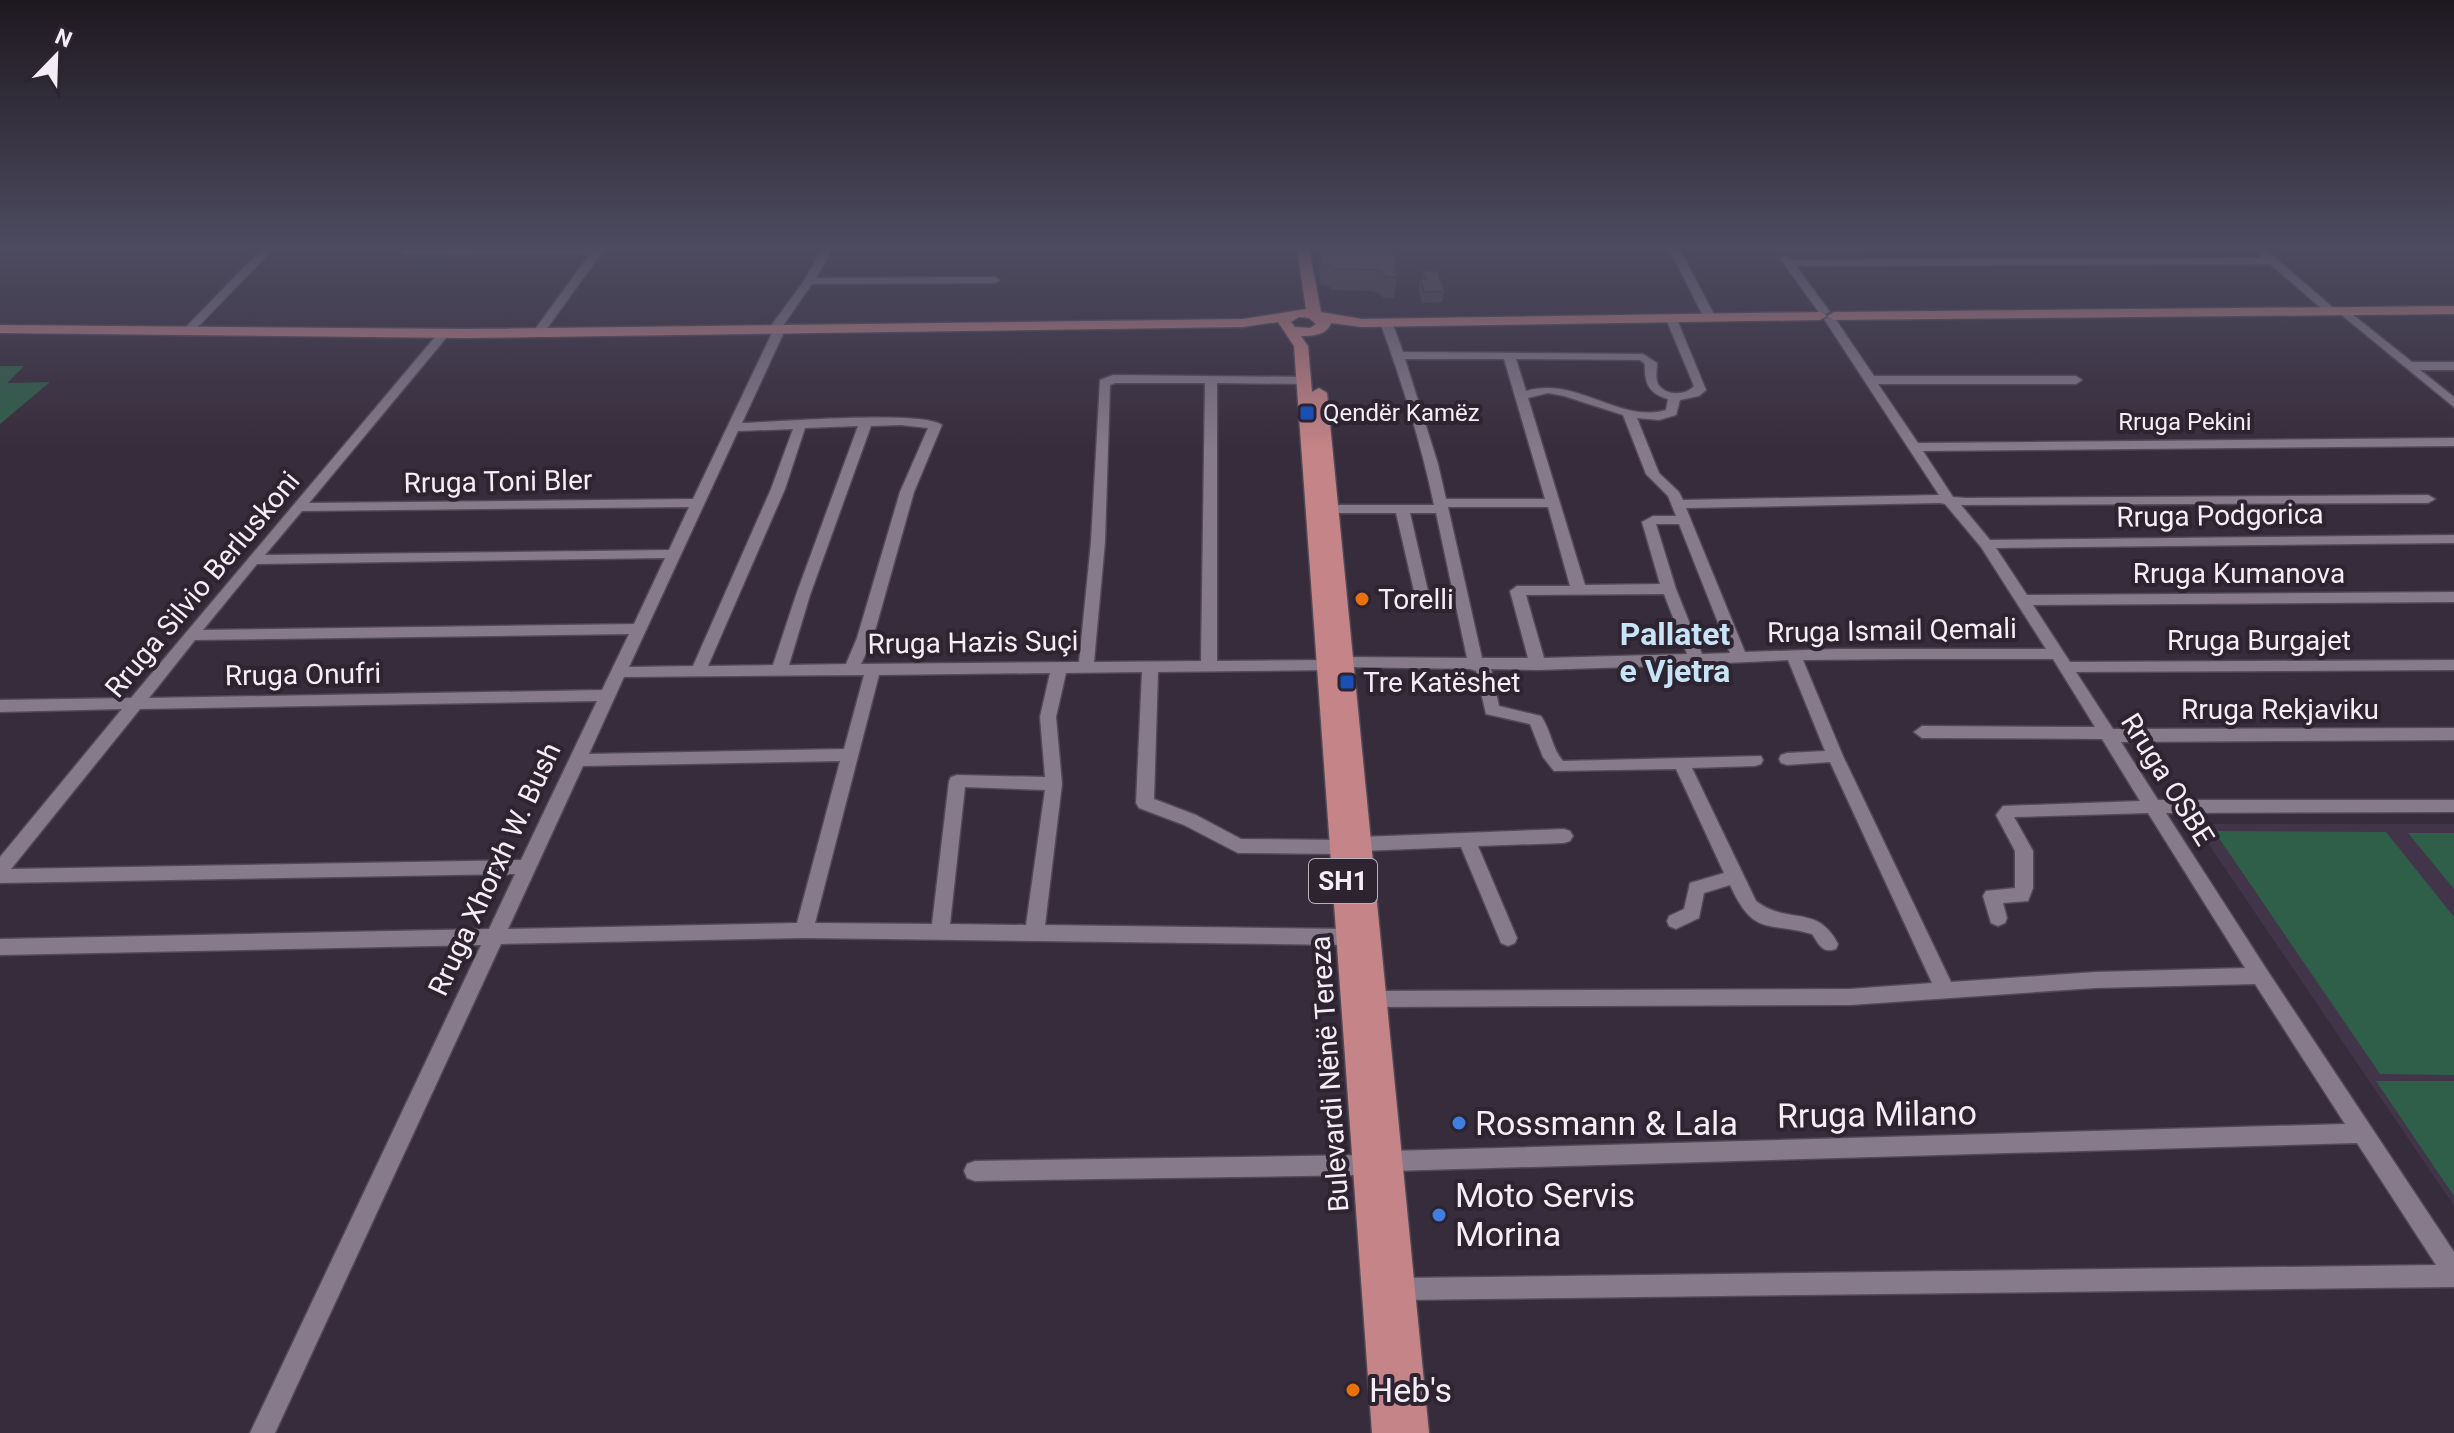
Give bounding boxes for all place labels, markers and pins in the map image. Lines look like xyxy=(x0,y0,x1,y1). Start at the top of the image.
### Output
place label: Qendër Kamëz xyxy=(1323,399,1480,427)
marker: Qendër Kamëz xyxy=(1298,404,1316,422)
place label: Torelli xyxy=(1378,583,1454,616)
marker: Torelli xyxy=(1353,590,1371,608)
place label: Tre Katëshet xyxy=(1363,666,1520,699)
marker: Tre Katëshet xyxy=(1338,673,1356,691)
place label: Rossmann & Lala xyxy=(1475,1103,1738,1143)
marker: Rossmann & Lala xyxy=(1450,1114,1468,1132)
place label: Moto Servis Morina xyxy=(1455,1175,1635,1254)
marker: Moto Servis Morina xyxy=(1430,1206,1448,1224)
place label: Heb's xyxy=(1369,1370,1452,1410)
marker: Heb's xyxy=(1344,1381,1362,1399)

